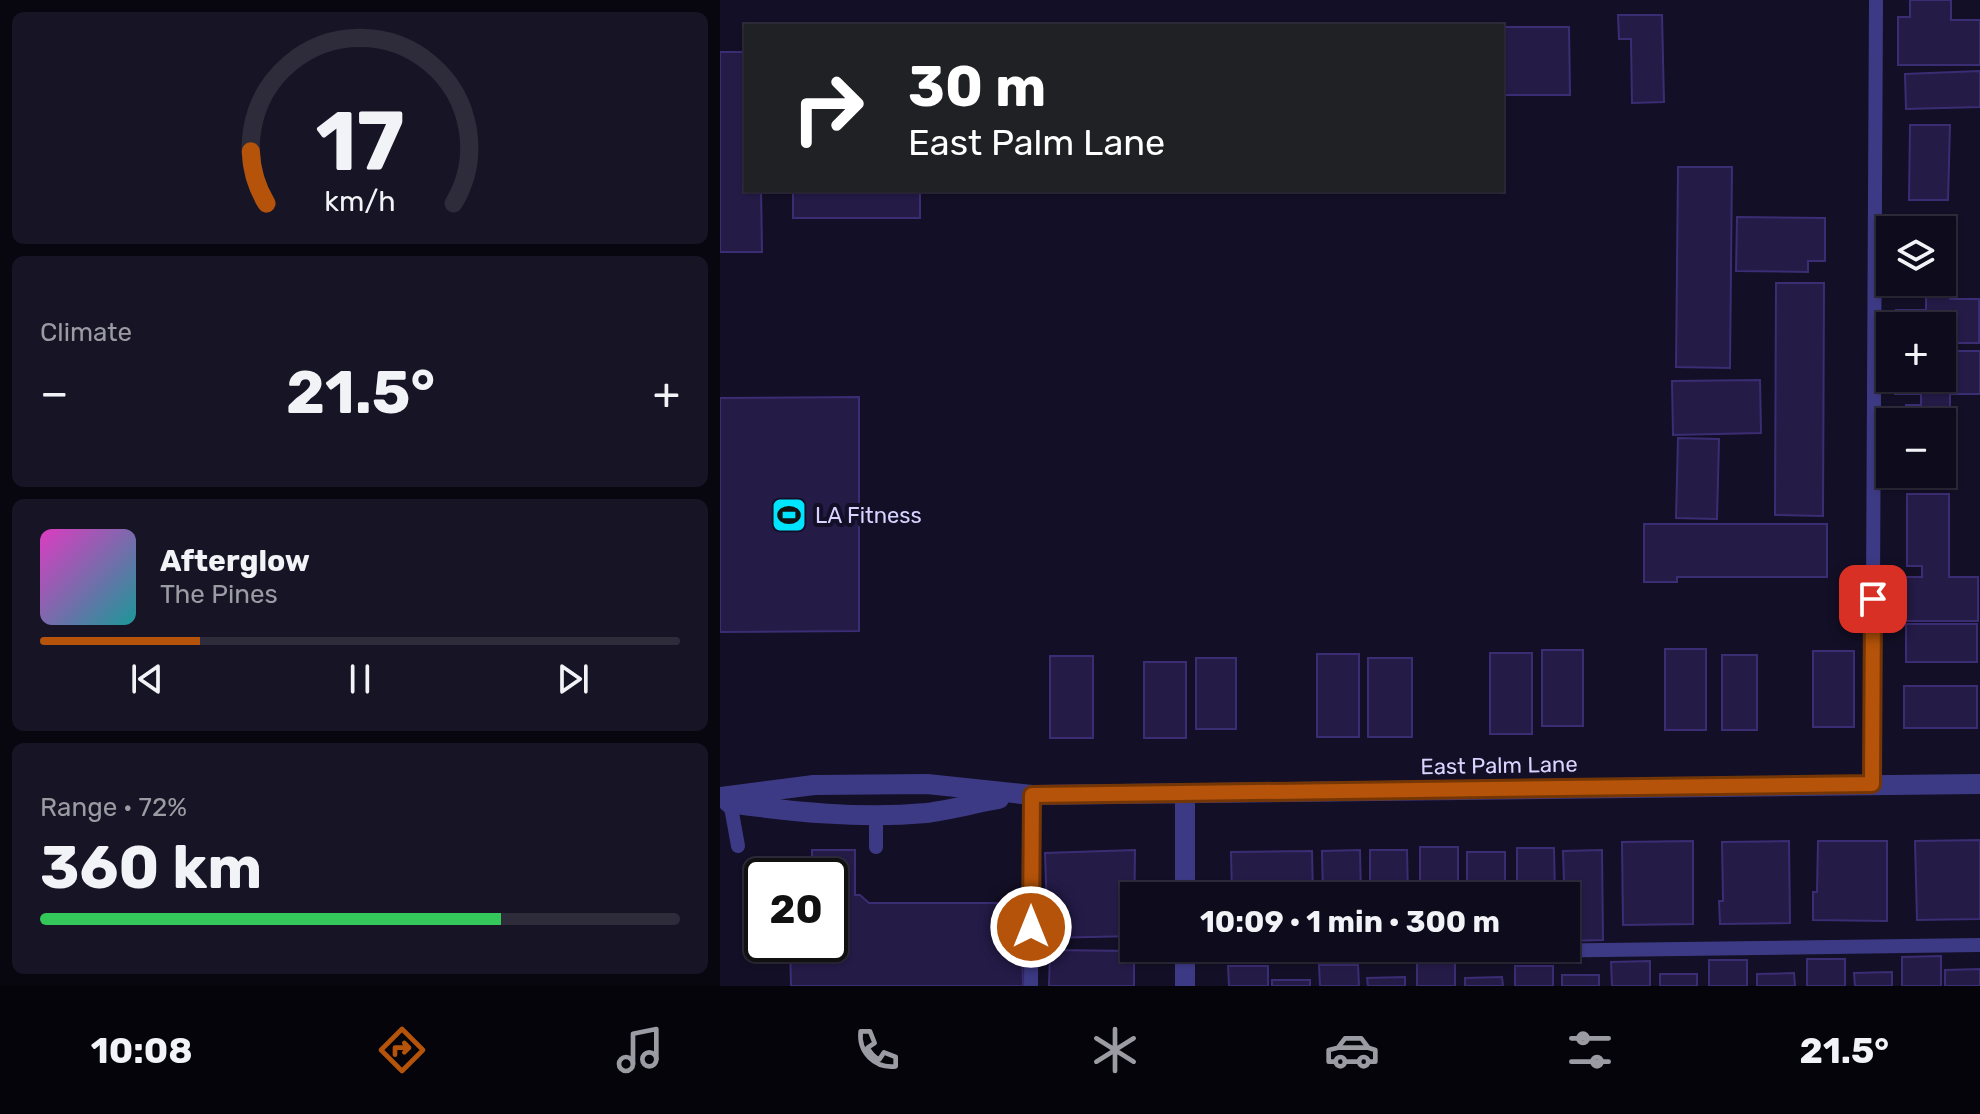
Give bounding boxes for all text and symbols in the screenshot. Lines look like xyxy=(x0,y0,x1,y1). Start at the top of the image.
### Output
text: 30 m xyxy=(908,54,1046,120)
icon: right xyxy=(776,56,880,160)
text: 17 xyxy=(315,91,405,190)
text: East Palm Lane xyxy=(908,121,1165,164)
text: km/h xyxy=(324,184,396,218)
map controls xyxy=(1876,216,1956,488)
button: layers xyxy=(1876,216,1956,296)
button: + xyxy=(1876,312,1956,392)
text: Climate xyxy=(40,317,132,348)
text: 21.5° xyxy=(286,357,435,428)
text: − xyxy=(40,367,69,419)
text: + xyxy=(653,367,680,419)
button: − xyxy=(1876,408,1956,488)
sports icon: LA Fitness xyxy=(770,496,808,534)
place label: LA Fitness xyxy=(815,502,922,529)
text: Afterglow xyxy=(160,543,310,579)
pin xyxy=(1839,565,1907,633)
icon: arrive xyxy=(1851,577,1895,621)
text: The Pines xyxy=(160,579,278,610)
icon: previous xyxy=(125,657,169,701)
icon: pause xyxy=(338,657,382,701)
icon: next xyxy=(551,657,595,701)
street label: East Palm Lane xyxy=(1420,751,1578,780)
text: Range · 72% xyxy=(40,792,187,823)
text: 360 km xyxy=(40,832,262,903)
speed limit sign: 20 xyxy=(744,858,848,962)
position arrow xyxy=(989,885,1073,969)
text: 10:09 · 1 min · 300 m xyxy=(1200,904,1500,940)
icon: directions xyxy=(374,1022,430,1078)
icon: music xyxy=(612,1022,668,1078)
icon: phone xyxy=(849,1022,905,1078)
icon: climate xyxy=(1087,1022,1143,1078)
icon: car xyxy=(1324,1022,1380,1078)
icon: filters xyxy=(1562,1022,1618,1078)
text: 10:08 xyxy=(91,1029,193,1072)
text: 21.5° xyxy=(1800,1029,1889,1072)

